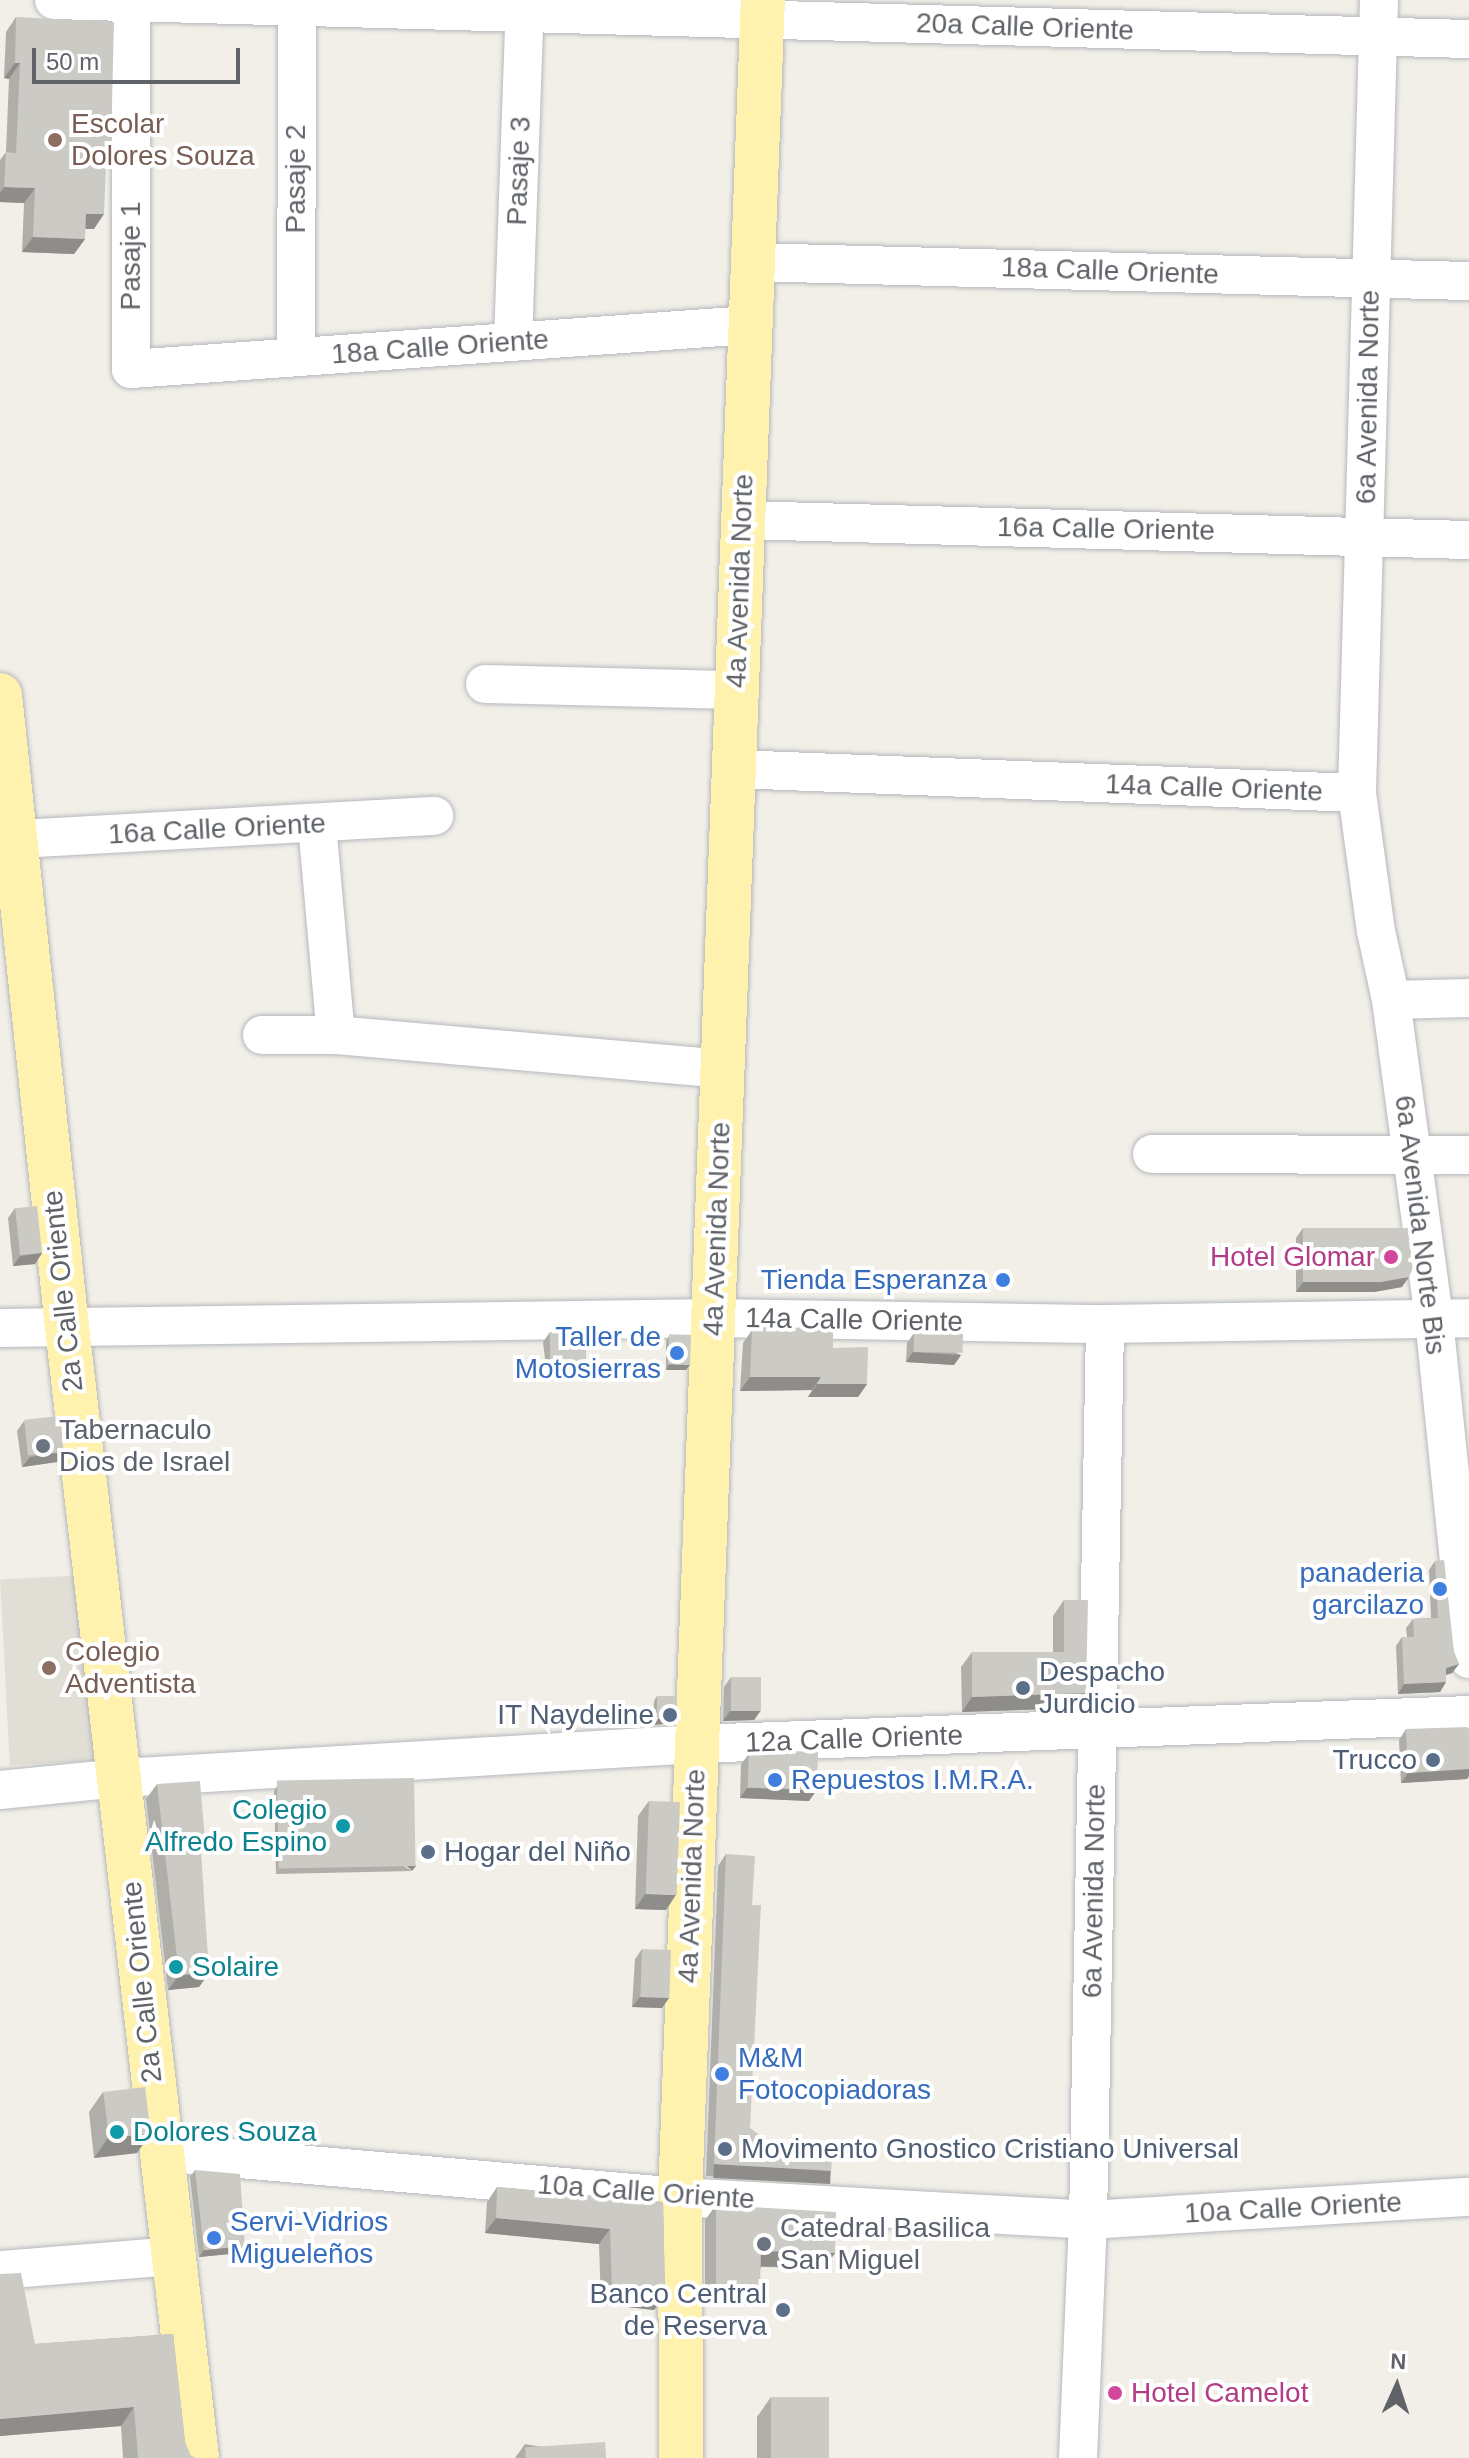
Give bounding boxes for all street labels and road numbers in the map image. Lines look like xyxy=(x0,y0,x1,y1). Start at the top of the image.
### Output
street label: 20a Calle Oriente xyxy=(916,6,1134,48)
street label: Pasaje 3 xyxy=(500,116,538,226)
street label: Pasaje 2 xyxy=(279,125,313,233)
street label: Pasaje 1 xyxy=(114,202,148,310)
street label: 18a Calle Oriente xyxy=(1001,250,1219,292)
street label: 6a Avenida Norte xyxy=(1349,289,1387,505)
street label: 18a Calle Oriente xyxy=(330,323,550,371)
street label: 4a Avenida Norte xyxy=(719,473,761,689)
street label: 16a Calle Oriente xyxy=(997,510,1215,548)
street label: 14a Calle Oriente xyxy=(1105,767,1323,809)
street label: 16a Calle Oriente xyxy=(107,807,327,851)
street label: 6a Avenida Norte Bis xyxy=(1387,1093,1453,1357)
street label: 4a Avenida Norte xyxy=(696,1121,738,1337)
street label: 2a Calle Oriente xyxy=(36,1189,90,1393)
street label: 14a Calle Oriente xyxy=(745,1301,963,1339)
street label: 12a Calle Oriente xyxy=(745,1718,963,1760)
street label: 4a Avenida Norte xyxy=(671,1768,713,1984)
street label: 6a Avenida Norte xyxy=(1075,1783,1113,1999)
street label: 2a Calle Oriente xyxy=(115,1880,169,2084)
street label: 10a Calle Oriente xyxy=(536,2168,756,2216)
street label: 10a Calle Oriente xyxy=(1183,2186,1403,2230)

